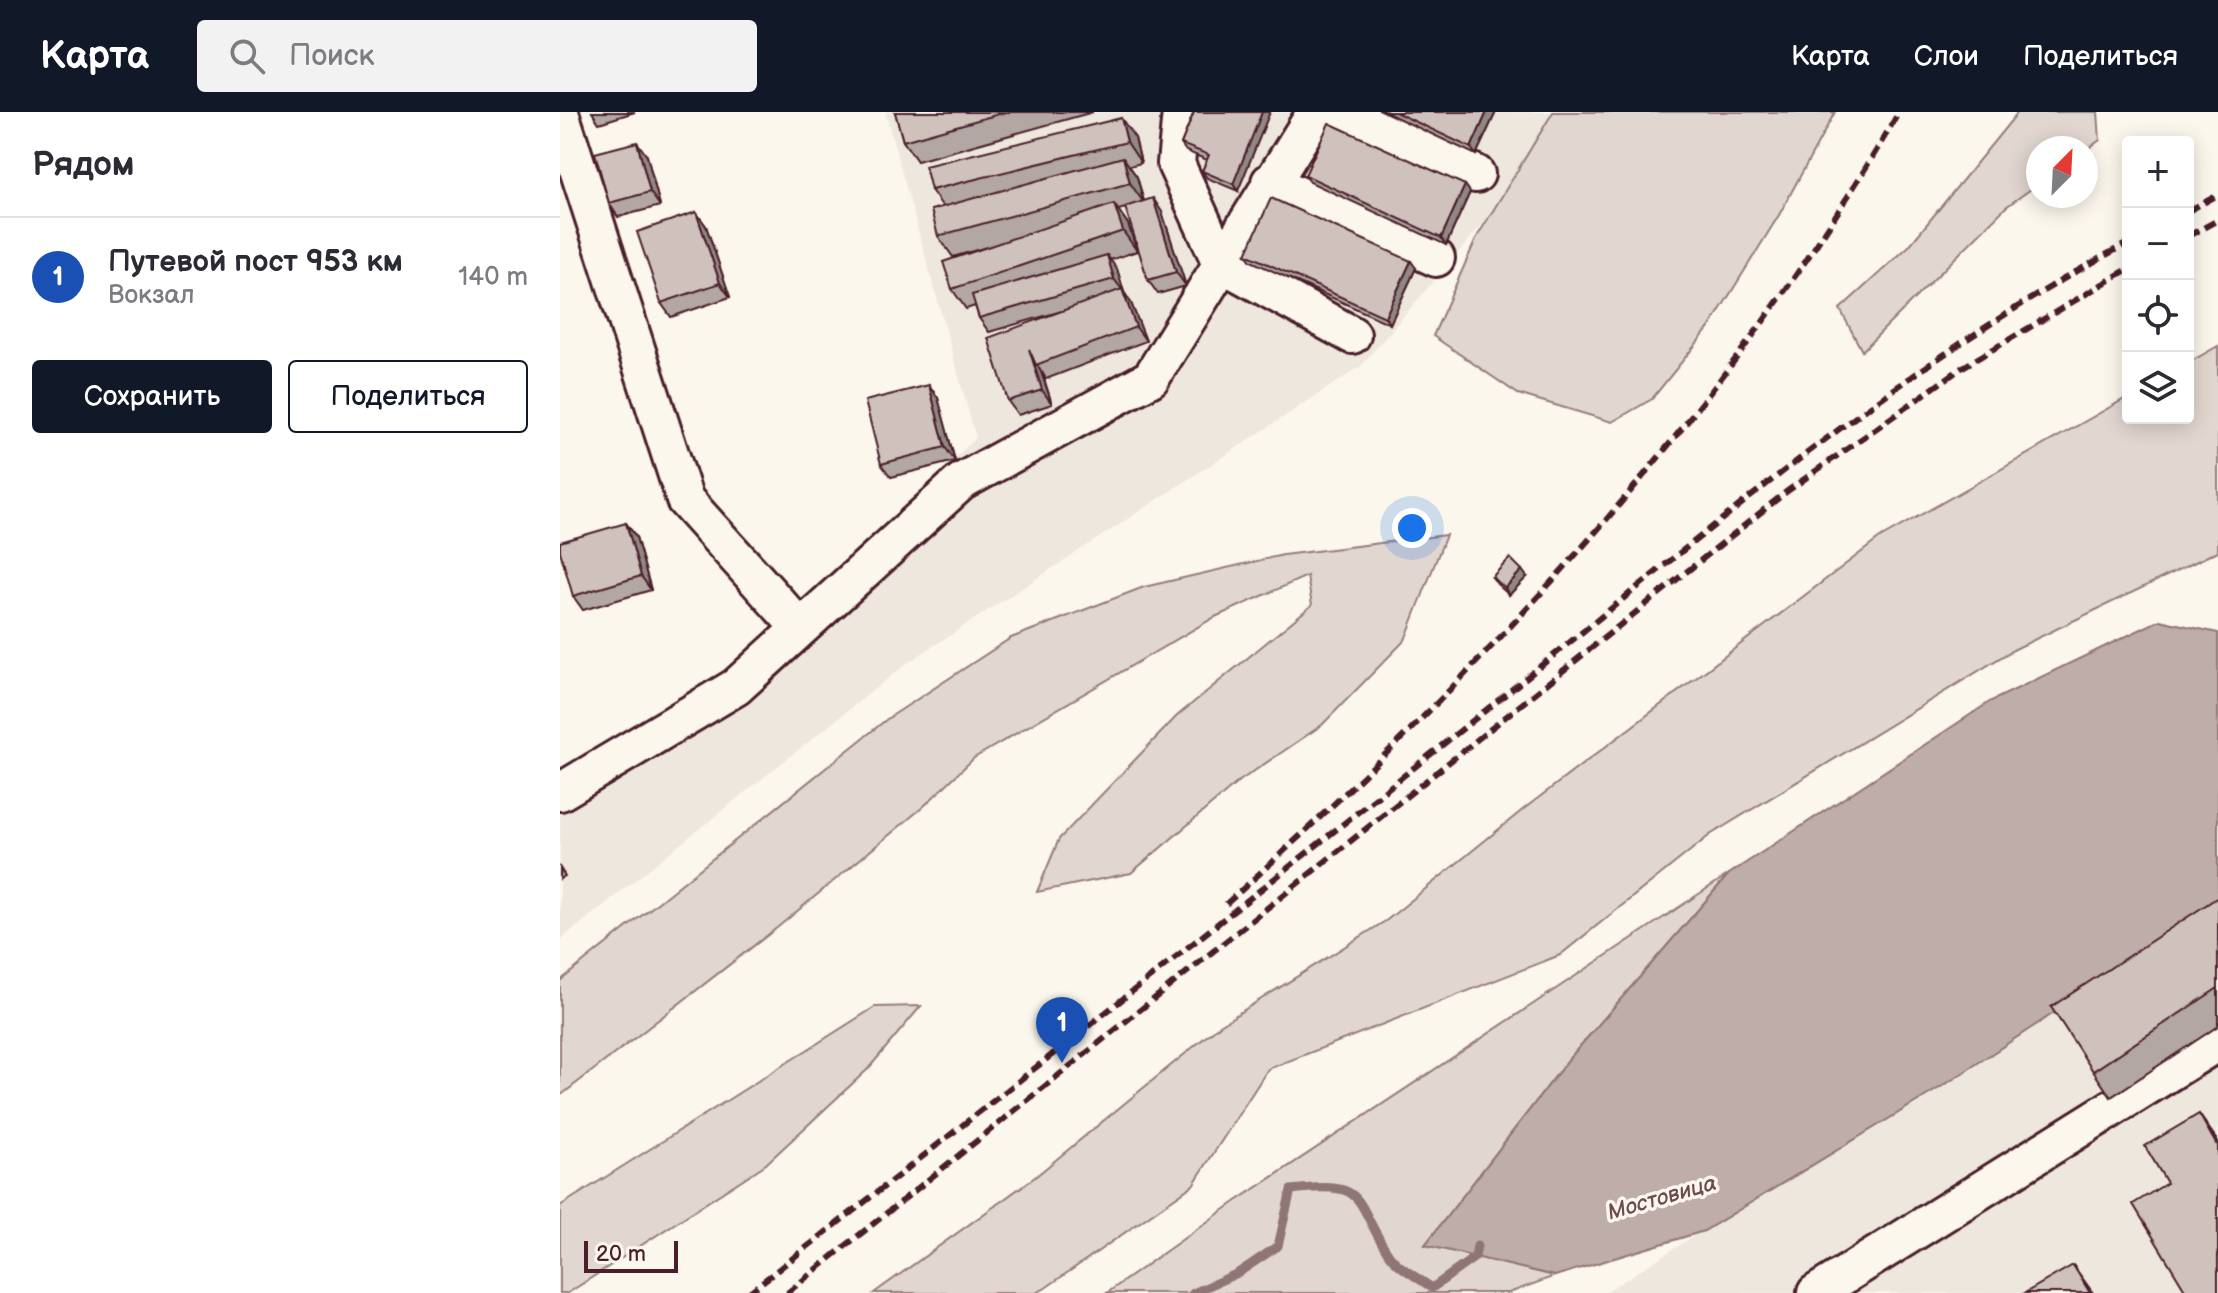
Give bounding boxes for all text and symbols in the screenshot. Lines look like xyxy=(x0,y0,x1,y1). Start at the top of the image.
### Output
search box xyxy=(197,20,757,92)
text: Карта xyxy=(40,34,149,79)
icon: search xyxy=(225,34,269,78)
text: Поиск xyxy=(289,38,375,74)
text: Карта xyxy=(1791,40,1870,73)
text: Слои xyxy=(1914,40,1979,73)
text: Поделиться xyxy=(2023,40,2178,73)
north arrow xyxy=(2026,136,2098,208)
map controls xyxy=(2122,136,2194,424)
button: + xyxy=(2122,136,2194,208)
text: Рядом xyxy=(32,144,134,185)
button: − xyxy=(2122,208,2194,280)
text: Путевой пост 953 км xyxy=(108,244,403,280)
text: 1 xyxy=(53,262,63,293)
text: 140 m xyxy=(458,262,528,293)
text: Вокзал xyxy=(108,280,195,311)
button: locate xyxy=(2122,280,2194,352)
button: layers xyxy=(2122,352,2194,424)
button: Сохранить xyxy=(32,360,272,433)
button: Поделиться xyxy=(288,360,528,433)
your location xyxy=(1392,508,1432,548)
pin: 1 xyxy=(1036,997,1088,1063)
water label: Мостовица xyxy=(1604,1170,1720,1226)
scale bar xyxy=(584,1237,678,1273)
text: 20 m xyxy=(596,1241,646,1268)

